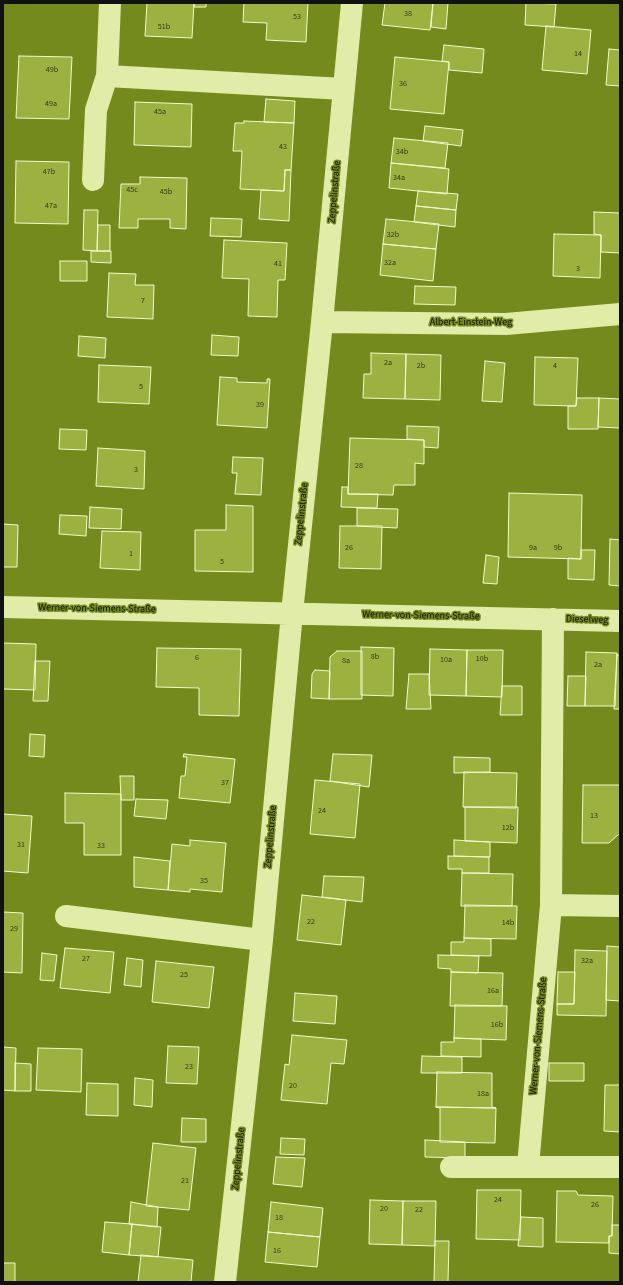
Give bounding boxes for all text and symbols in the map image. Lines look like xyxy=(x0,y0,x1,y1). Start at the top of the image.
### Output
house number: 38 xyxy=(404,9,412,19)
house number: 53 xyxy=(293,12,301,22)
house number: 51b xyxy=(158,22,170,32)
house number: 14 xyxy=(574,49,582,59)
house number: 49b xyxy=(46,65,58,75)
house number: 36 xyxy=(399,79,407,89)
house number: 49a xyxy=(45,99,57,109)
house number: 45a xyxy=(154,107,166,117)
house number: 43 xyxy=(279,142,287,152)
house number: 34b xyxy=(396,147,408,157)
street label: Zeppelinstraße xyxy=(326,160,344,224)
house number: 47b xyxy=(43,167,55,177)
house number: 34a xyxy=(393,173,405,183)
house number: 45c xyxy=(126,185,138,195)
house number: 45b xyxy=(160,187,172,197)
house number: 47a xyxy=(45,201,57,211)
house number: 32b xyxy=(387,230,399,240)
house number: 32a xyxy=(384,258,396,268)
house number: 41 xyxy=(274,259,282,269)
house number: 3 xyxy=(576,264,580,274)
house number: 7 xyxy=(141,296,145,306)
street label: Albert-Einstein-Weg xyxy=(430,317,512,329)
house number: 2a xyxy=(384,358,392,368)
house number: 2b xyxy=(417,361,425,371)
house number: 4 xyxy=(553,361,557,371)
house number: 5 xyxy=(139,382,143,392)
house number: 39 xyxy=(256,400,264,410)
house number: 28 xyxy=(355,461,363,471)
house number: 3 xyxy=(134,465,138,475)
street label: Zeppelinstraße xyxy=(293,482,311,546)
house number: 26 xyxy=(345,543,353,553)
house number: 9a xyxy=(529,543,537,553)
house number: 9b xyxy=(554,543,562,553)
house number: 1 xyxy=(129,549,133,559)
house number: 5 xyxy=(220,557,224,567)
street label: Werner-von-Siemens-Straße xyxy=(38,602,156,616)
street label: Werner-von-Siemens-Straße xyxy=(362,609,480,623)
street label: Dieselweg xyxy=(566,613,608,627)
house number: 8b xyxy=(371,652,379,662)
house number: 6 xyxy=(195,653,199,663)
house number: 10b xyxy=(476,654,488,664)
house number: 10a xyxy=(440,655,452,665)
house number: 8a xyxy=(342,656,350,666)
house number: 2a xyxy=(594,660,602,670)
house number: 37 xyxy=(221,778,229,788)
street label: Zeppelinstraße xyxy=(262,805,280,869)
house number: 24 xyxy=(318,806,326,816)
house number: 13 xyxy=(590,811,598,821)
house number: 12b xyxy=(502,823,514,833)
house number: 31 xyxy=(17,840,25,850)
house number: 33 xyxy=(97,841,105,851)
house number: 35 xyxy=(200,876,208,886)
house number: 22 xyxy=(307,917,315,927)
house number: 14b xyxy=(502,918,514,928)
house number: 29 xyxy=(10,924,18,934)
house number: 27 xyxy=(82,954,90,964)
house number: 32a xyxy=(581,956,593,966)
house number: 25 xyxy=(180,970,188,980)
street label: Werner-von-Siemens-Straße xyxy=(528,977,550,1095)
house number: 16a xyxy=(487,986,499,996)
house number: 16b xyxy=(491,1020,503,1030)
house number: 23 xyxy=(185,1062,193,1072)
house number: 20 xyxy=(289,1081,297,1091)
house number: 18a xyxy=(477,1089,489,1099)
street label: Zeppelinstraße xyxy=(230,1127,248,1191)
house number: 21 xyxy=(181,1176,189,1186)
house number: 24 xyxy=(494,1195,502,1205)
house number: 26 xyxy=(591,1200,599,1210)
house number: 20 xyxy=(380,1204,388,1214)
house number: 22 xyxy=(415,1205,423,1215)
house number: 18 xyxy=(275,1213,283,1223)
house number: 16 xyxy=(273,1246,281,1256)

